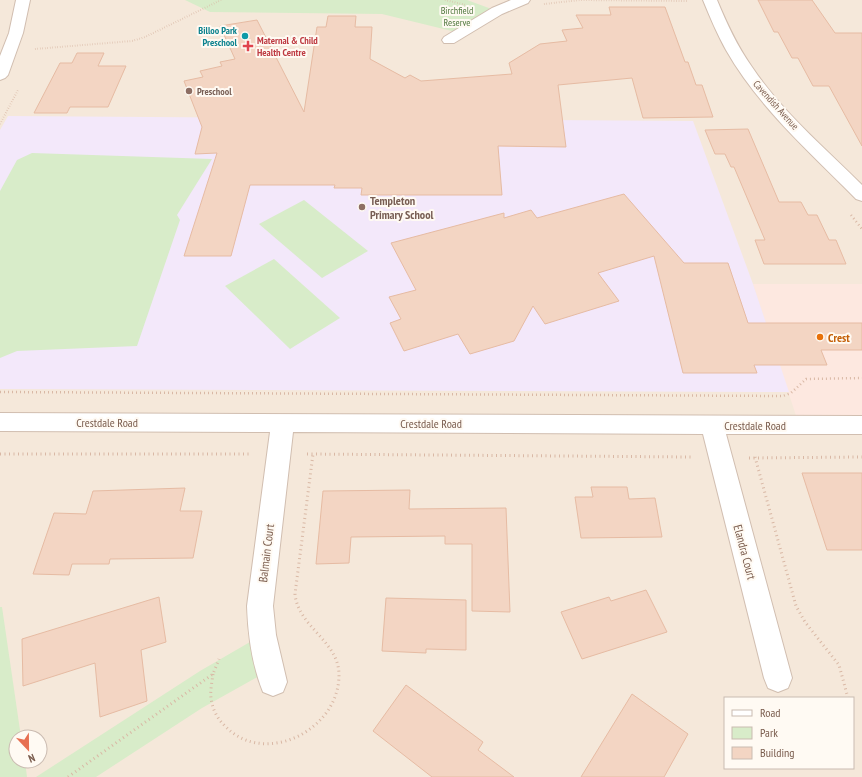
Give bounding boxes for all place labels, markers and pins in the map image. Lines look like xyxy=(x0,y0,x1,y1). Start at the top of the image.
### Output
place label: Billoo Park Preschool xyxy=(198,24,238,49)
marker: Billoo Park Preschool xyxy=(240,31,250,41)
place label: Maternal & Child Health Centre xyxy=(257,34,318,59)
marker: Maternal & Child Health Centre xyxy=(242,40,254,52)
place label: Preschool xyxy=(197,85,232,98)
marker: Preschool xyxy=(184,86,194,96)
place label: Templeton Primary School xyxy=(370,193,434,222)
marker: Templeton Primary School xyxy=(357,202,367,212)
place label: Crest xyxy=(828,330,850,345)
marker: Crest xyxy=(815,332,825,342)

